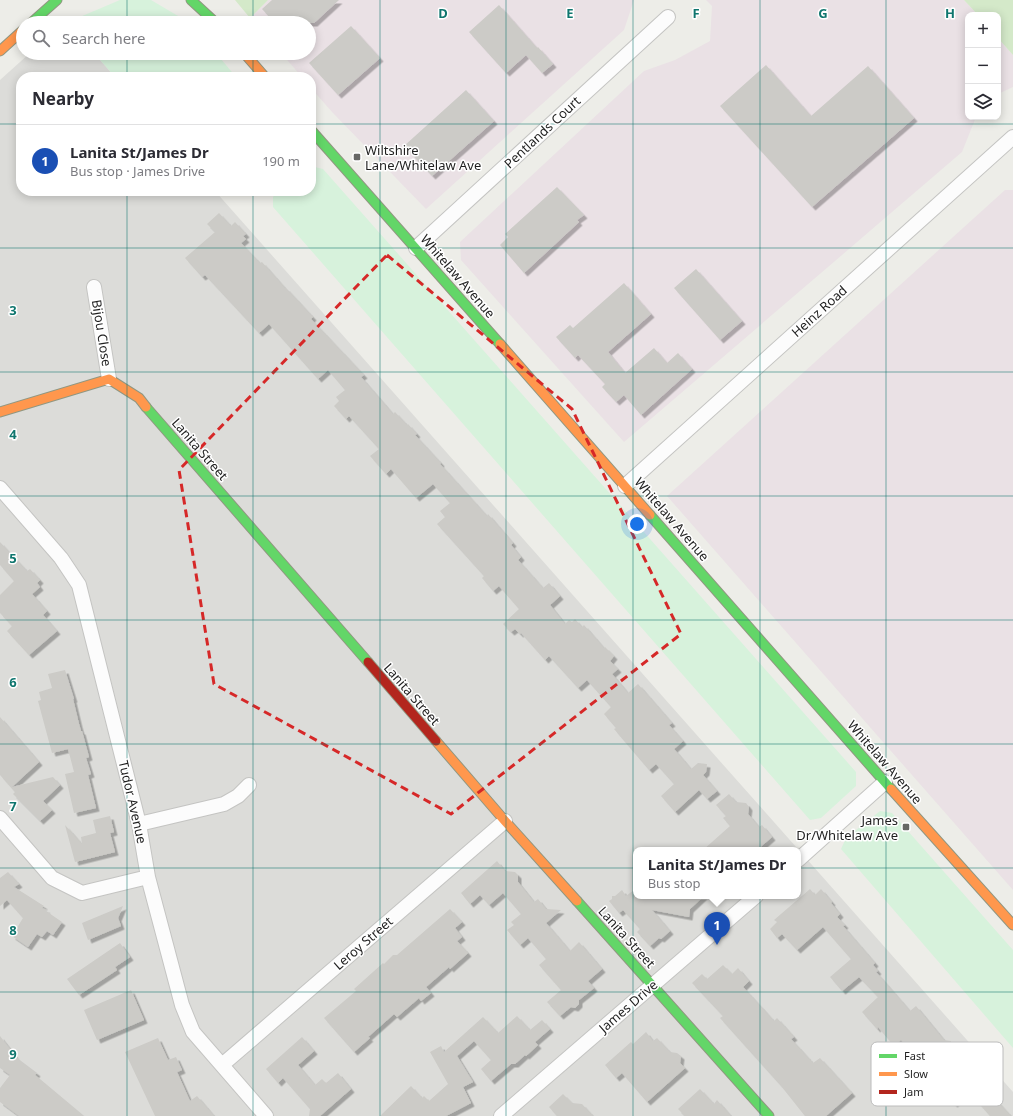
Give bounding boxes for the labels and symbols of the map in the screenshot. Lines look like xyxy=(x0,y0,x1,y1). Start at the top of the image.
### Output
text: D xyxy=(438,4,448,22)
text: E xyxy=(566,4,574,22)
text: F xyxy=(692,4,700,22)
text: G xyxy=(818,4,828,22)
text: H xyxy=(945,4,955,22)
street label: Pentlands Court xyxy=(500,92,584,172)
place label: Wiltshire Lane/Whitelaw Ave xyxy=(365,141,481,174)
marker: Wiltshire Lane/Whitelaw Ave xyxy=(352,152,362,162)
street label: Whitelaw Avenue xyxy=(417,230,499,322)
street label: Heinz Road xyxy=(787,281,851,341)
street label: Bijou Close xyxy=(88,298,116,368)
text: 3 xyxy=(9,301,17,319)
street label: Lanita Street xyxy=(168,414,232,484)
text: 4 xyxy=(9,425,17,443)
street label: Whitelaw Avenue xyxy=(631,473,713,565)
your location xyxy=(627,514,647,534)
text: 5 xyxy=(9,549,17,567)
street label: Lanita Street xyxy=(380,659,444,729)
text: 6 xyxy=(9,673,17,691)
street label: Whitelaw Avenue xyxy=(844,716,926,808)
street label: Tudor Avenue xyxy=(115,759,151,845)
text: 7 xyxy=(9,797,17,815)
place label: James Dr/Whitelaw Ave xyxy=(796,811,898,844)
marker: James Dr/Whitelaw Ave xyxy=(901,822,911,832)
street label: Lanita Street xyxy=(594,902,660,972)
street label: Leroy Street xyxy=(329,912,397,974)
pin: 1 xyxy=(704,912,730,945)
text: 8 xyxy=(9,921,17,939)
street label: James Drive xyxy=(593,976,661,1038)
legend xyxy=(871,1042,1003,1106)
text: 9 xyxy=(9,1045,17,1063)
text: Fast xyxy=(904,1048,925,1063)
text: Slow xyxy=(904,1066,928,1081)
text: Jam xyxy=(903,1084,923,1099)

